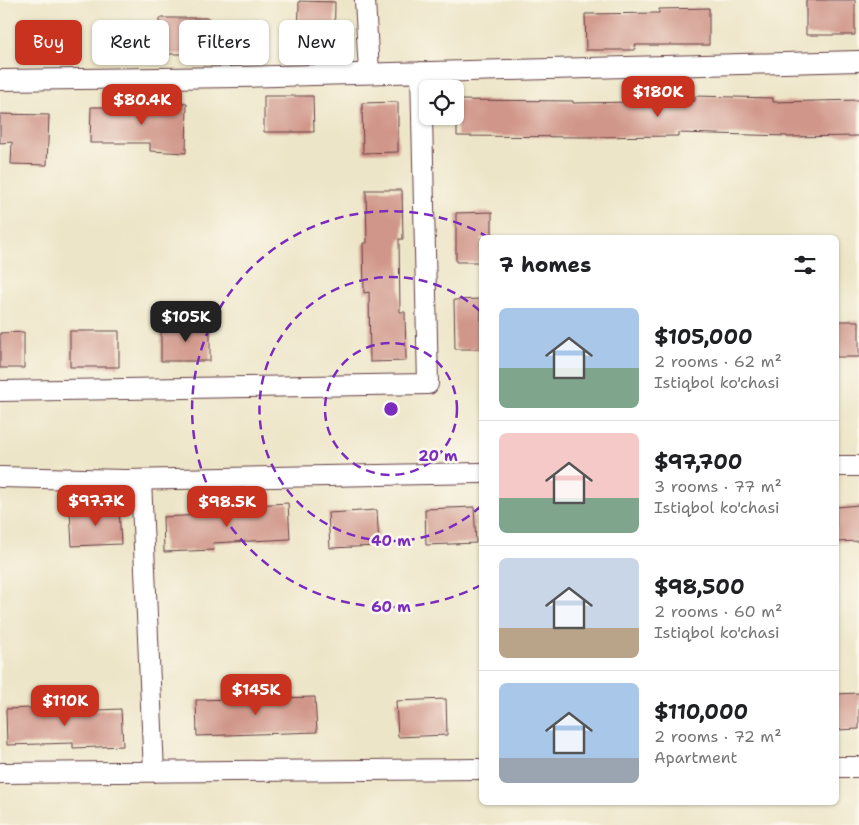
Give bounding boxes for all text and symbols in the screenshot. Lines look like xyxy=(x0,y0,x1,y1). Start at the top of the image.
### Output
chip: Buy xyxy=(15,20,82,65)
chip: Rent xyxy=(92,20,169,65)
chip: Filters xyxy=(179,20,269,65)
chip: New xyxy=(279,20,354,65)
pin: $180K xyxy=(623,76,693,118)
map controls xyxy=(419,80,464,125)
button: locate xyxy=(419,80,464,125)
text: $180K xyxy=(633,81,683,102)
pin: $80.4K xyxy=(101,84,183,126)
text: $80.4K xyxy=(113,89,171,110)
text: 7 homes xyxy=(499,251,591,279)
icon: filters xyxy=(791,251,819,279)
pin: $105K xyxy=(151,300,221,343)
text: $105K xyxy=(161,306,211,327)
text: $105,000 xyxy=(654,323,753,351)
icon: home xyxy=(539,328,599,388)
text: 2 rooms · 62 m² xyxy=(654,351,782,372)
text: Istiqbol ko'chasi xyxy=(654,372,780,393)
centre of rings xyxy=(382,400,400,418)
text: 20 m xyxy=(418,446,458,466)
text: $97,700 xyxy=(654,448,743,476)
icon: home xyxy=(539,453,599,513)
text: 3 rooms · 77 m² xyxy=(654,476,782,497)
pin: $97.7K xyxy=(55,484,137,527)
pin: $98.5K xyxy=(186,486,268,528)
text: $97.7K xyxy=(68,490,124,511)
text: $98.5K xyxy=(198,491,256,512)
text: Istiqbol ko'chasi xyxy=(654,497,780,518)
text: 40 m xyxy=(371,531,411,551)
text: $98,500 xyxy=(654,573,745,601)
icon: home xyxy=(539,578,599,638)
text: 60 m xyxy=(371,597,411,617)
text: 2 rooms · 60 m² xyxy=(654,601,782,622)
text: Istiqbol ko'chasi xyxy=(654,622,780,643)
pin: $145K xyxy=(221,674,291,716)
text: $145K xyxy=(232,679,280,700)
pin: $110K xyxy=(30,684,100,727)
text: $110K xyxy=(42,690,88,711)
text: $110,000 xyxy=(654,698,748,726)
icon: home xyxy=(539,703,599,763)
text: 2 rooms · 72 m² xyxy=(654,726,782,747)
text: Apartment xyxy=(654,747,737,768)

